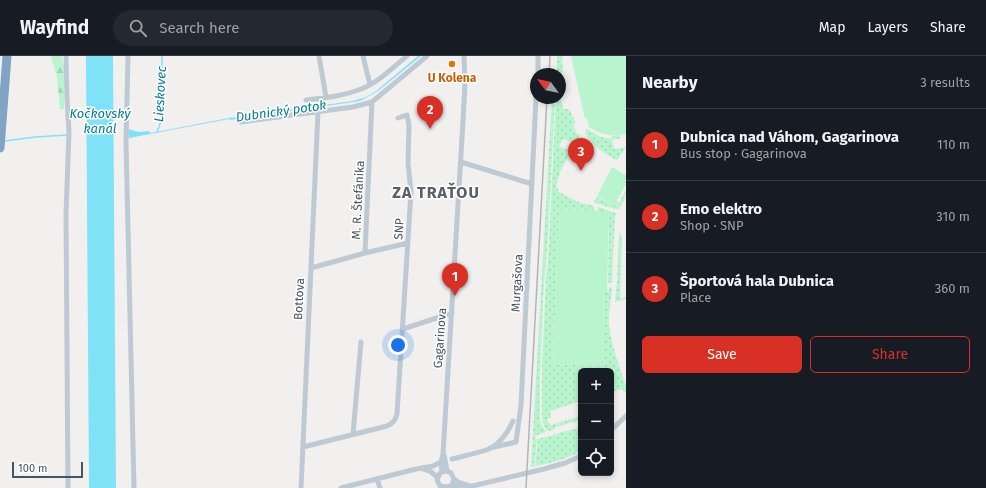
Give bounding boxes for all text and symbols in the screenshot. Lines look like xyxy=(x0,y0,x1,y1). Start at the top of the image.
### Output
search box xyxy=(113,10,393,46)
text: Wayfind xyxy=(20,16,89,39)
icon: search xyxy=(127,17,149,39)
text: Search here xyxy=(159,19,239,37)
text: Map xyxy=(819,19,845,36)
text: Layers xyxy=(867,19,908,36)
text: Share xyxy=(930,19,966,36)
marker: U Kolena xyxy=(447,59,457,69)
water label: Lieskovec xyxy=(151,65,169,123)
north arrow xyxy=(530,68,566,104)
place label: U Kolena xyxy=(428,71,477,85)
text: Nearby xyxy=(642,72,697,93)
text: 3 results xyxy=(920,75,970,90)
pin: 2 xyxy=(417,96,443,129)
water label: Dubnický potok xyxy=(235,97,327,125)
water label: Kočkovský kanál xyxy=(69,106,131,136)
text: Dubnica nad Váhom, Gagarinova xyxy=(680,128,899,146)
text: 1 xyxy=(652,137,658,152)
text: 110 m xyxy=(937,137,970,152)
pin: 3 xyxy=(568,138,594,171)
text: Bus stop · Gagarinova xyxy=(680,146,807,161)
street label: M. R. Štefánika xyxy=(348,160,367,240)
district label: ZA TRAŤOU xyxy=(392,182,480,202)
text: Emo elektro xyxy=(680,200,762,218)
text: 2 xyxy=(652,209,658,224)
text: 310 m xyxy=(936,209,970,224)
street label: SNP xyxy=(391,218,407,240)
text: Shop · SNP xyxy=(680,218,744,233)
street label: Murgašova xyxy=(508,254,526,312)
pin: 1 xyxy=(442,263,468,296)
text: Športová hala Dubnica xyxy=(680,272,834,290)
street label: Bottova xyxy=(291,278,307,320)
text: 3 xyxy=(652,281,658,296)
text: 360 m xyxy=(935,281,970,296)
text: Place xyxy=(680,290,711,305)
street label: Gagarinova xyxy=(431,307,449,369)
your location xyxy=(388,335,408,355)
button: Save xyxy=(642,336,802,373)
button: Share xyxy=(810,336,970,373)
map controls xyxy=(578,368,614,476)
button: + xyxy=(578,368,614,404)
button: − xyxy=(578,404,614,440)
button: locate xyxy=(578,440,614,476)
scale bar xyxy=(12,460,83,479)
text: 100 m xyxy=(18,462,47,475)

